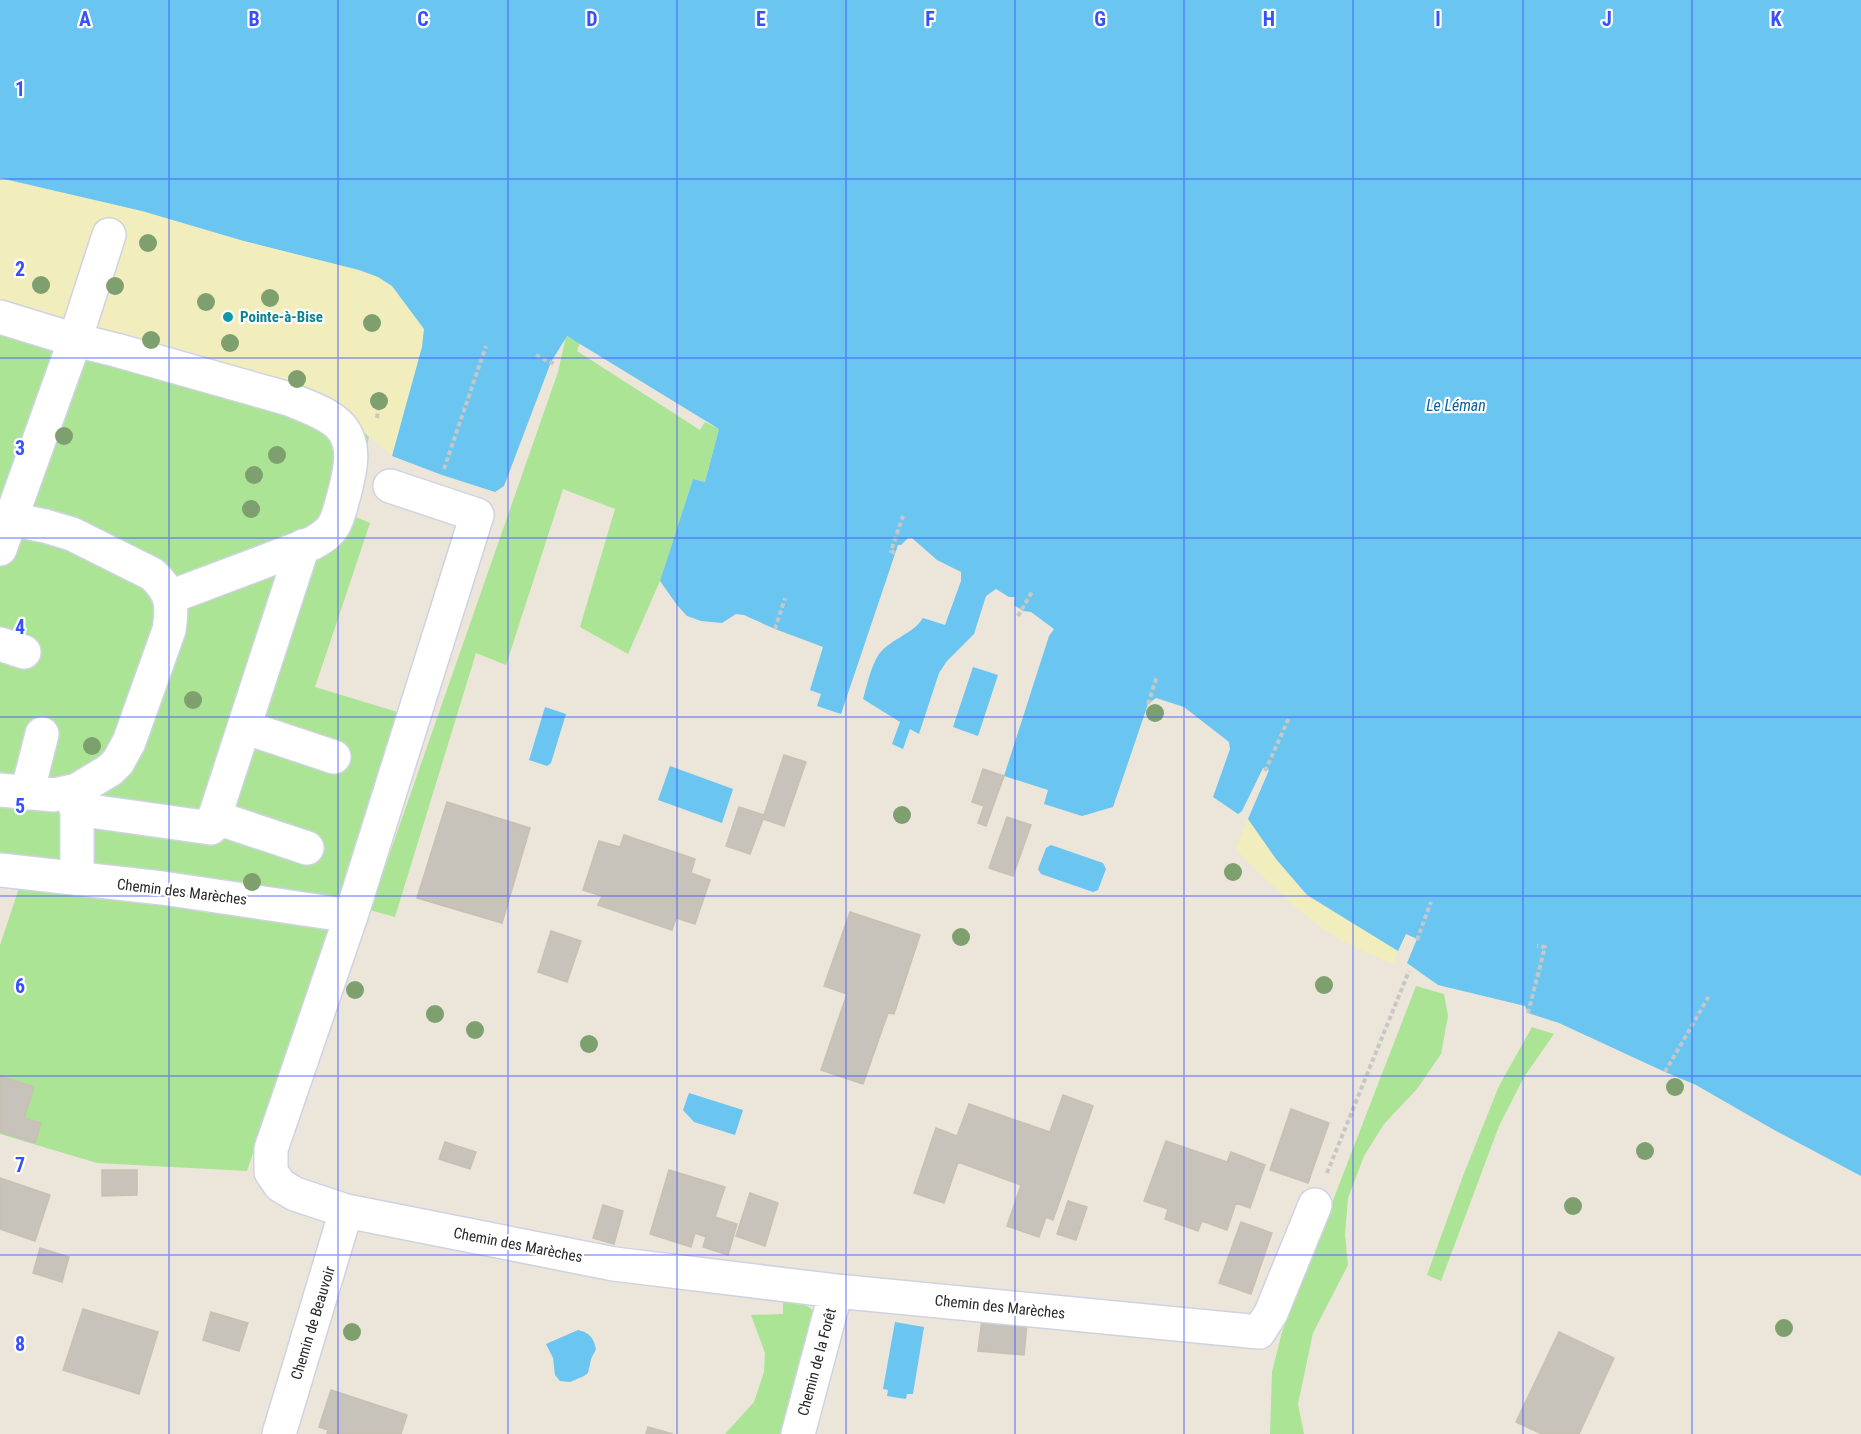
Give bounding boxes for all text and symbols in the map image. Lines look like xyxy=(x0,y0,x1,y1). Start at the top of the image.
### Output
text: A xyxy=(79,7,91,31)
text: B xyxy=(248,7,260,31)
text: C xyxy=(417,7,429,31)
text: D xyxy=(586,7,598,31)
text: E xyxy=(756,7,766,31)
text: F xyxy=(925,7,935,31)
text: G xyxy=(1094,7,1106,31)
text: H xyxy=(1263,7,1275,31)
text: I xyxy=(1435,7,1441,31)
text: J xyxy=(1602,7,1612,31)
text: K xyxy=(1770,7,1782,31)
text: 1 xyxy=(15,77,25,101)
text: 2 xyxy=(15,257,25,281)
place label: Pointe-à-Bise xyxy=(240,308,323,326)
marker: Pointe-à-Bise xyxy=(221,310,235,324)
water label: Le Léman xyxy=(1426,396,1486,415)
text: 3 xyxy=(15,436,25,460)
text: 4 xyxy=(15,615,25,639)
text: 5 xyxy=(15,794,25,818)
street label: Chemin des Marèches xyxy=(116,875,248,909)
text: 6 xyxy=(15,974,25,998)
text: 7 xyxy=(15,1153,25,1177)
street label: Chemin des Marèches xyxy=(452,1224,584,1266)
street label: Chemin de Beauvoir xyxy=(287,1264,339,1382)
street label: Chemin des Marèches xyxy=(934,1291,1066,1323)
street label: Chemin de la Forêt xyxy=(794,1306,840,1418)
text: 8 xyxy=(15,1332,25,1356)

